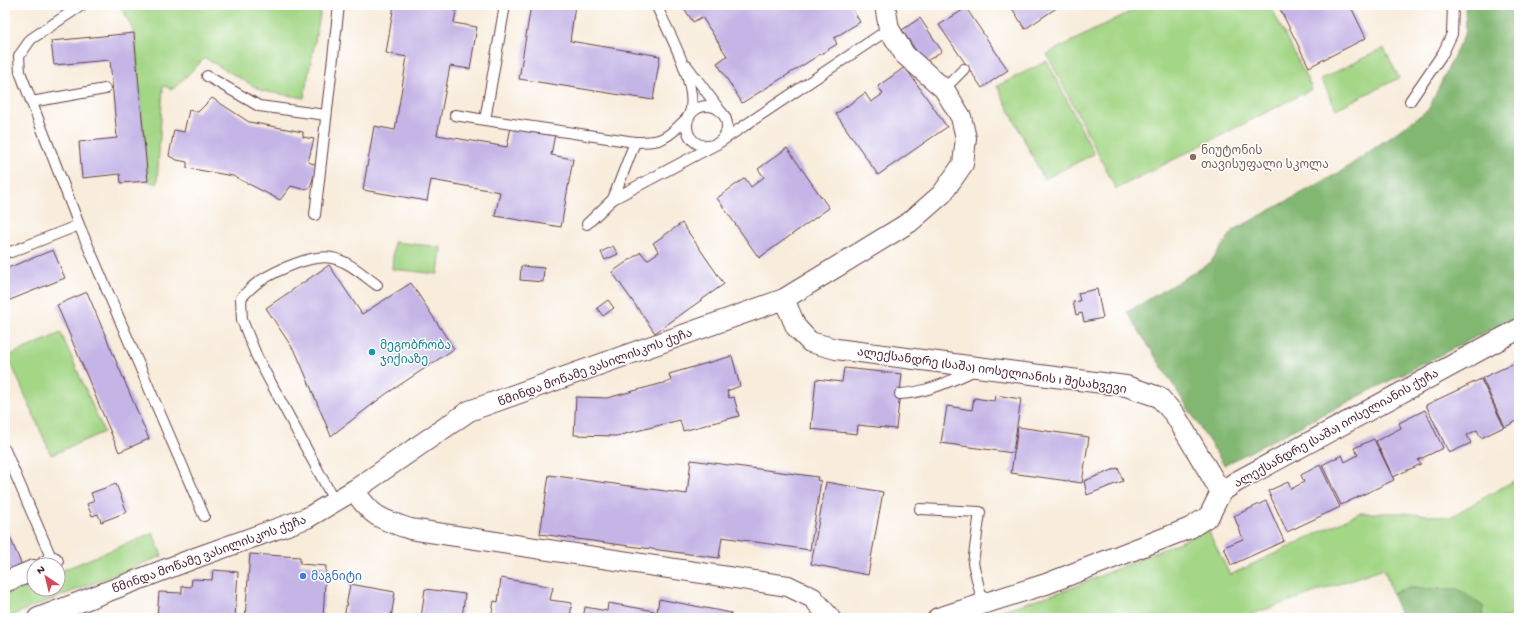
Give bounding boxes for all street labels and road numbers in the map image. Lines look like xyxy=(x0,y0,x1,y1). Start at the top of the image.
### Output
street label: წმინდა მოწამე ვასილისკოს ქუჩა xyxy=(496,326,695,411)
street label: ალექსანდრე (საშა) იოსელიანის I შესახვევი xyxy=(856,345,1128,398)
street label: ალექსანდრე (საშა) იოსელიანის ქუჩა xyxy=(1232,367,1442,492)
street label: წმინდა მოწამე ვასილისკოს ქუჩა xyxy=(110,513,309,598)

